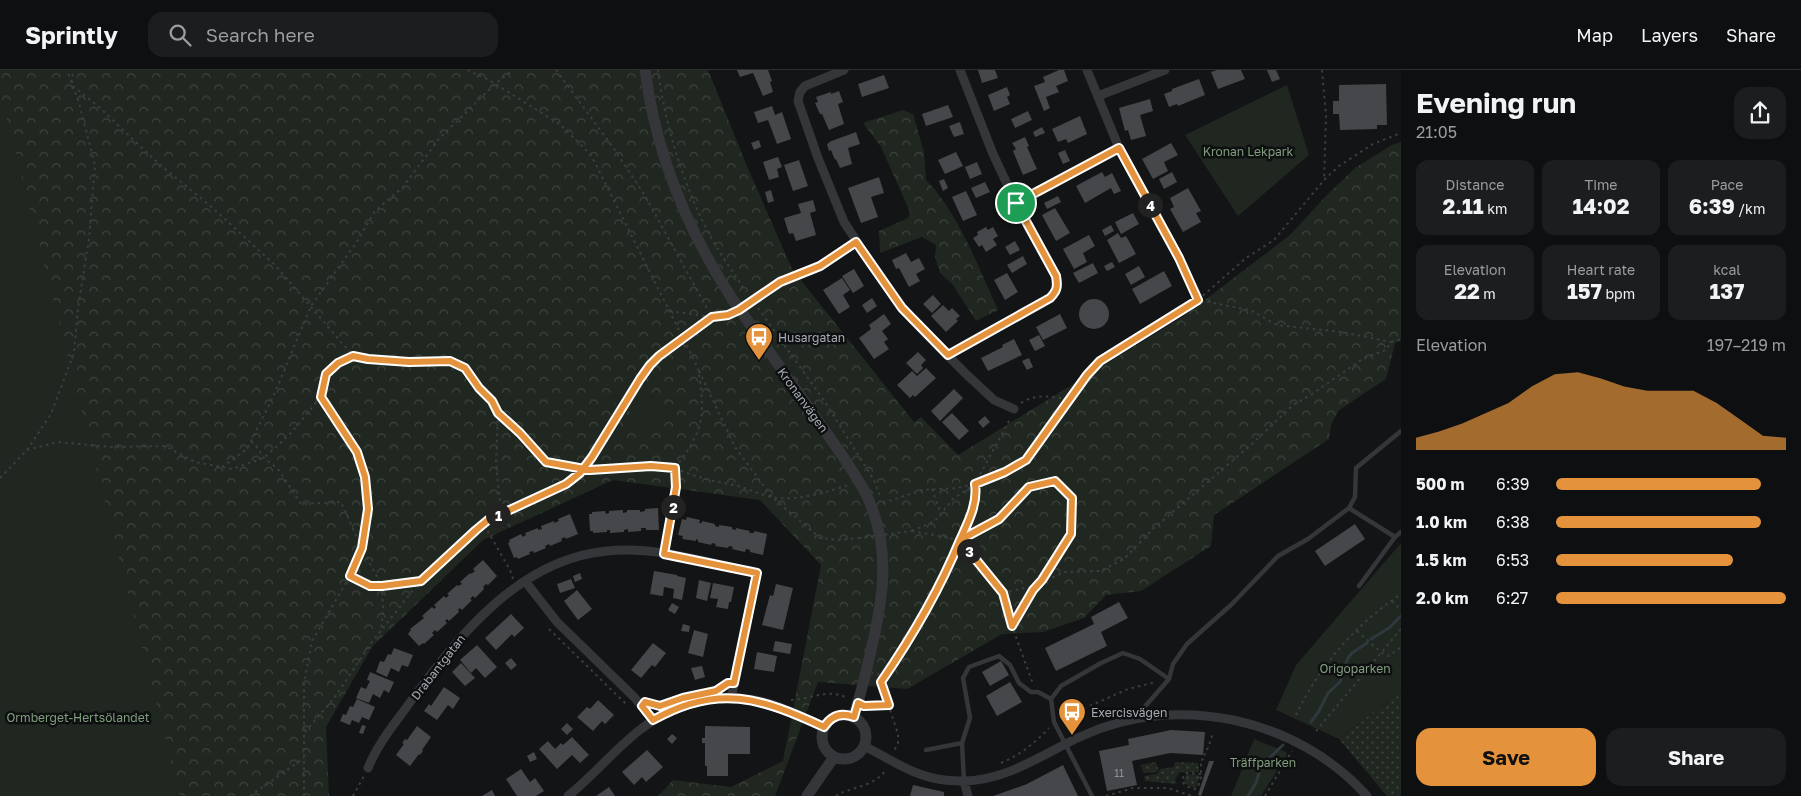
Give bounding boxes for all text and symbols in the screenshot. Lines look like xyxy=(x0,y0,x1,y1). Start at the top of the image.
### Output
search box xyxy=(148,12,498,57)
text: Sprintly xyxy=(25,20,118,49)
icon: search xyxy=(166,21,194,49)
text: Search here xyxy=(206,23,315,46)
text: Map xyxy=(1576,24,1613,46)
text: Layers xyxy=(1641,24,1698,46)
text: Share xyxy=(1726,24,1776,46)
text: Evening run xyxy=(1416,86,1576,119)
button: share xyxy=(1734,87,1786,139)
text: 21:05 xyxy=(1416,122,1457,142)
park label: Kronan Lekpark xyxy=(1203,144,1294,159)
text: Distance xyxy=(1446,176,1504,193)
text: Time xyxy=(1585,176,1617,193)
text: Pace xyxy=(1711,176,1743,193)
pin xyxy=(995,182,1037,224)
icon: arrive xyxy=(1002,189,1030,217)
pin: 4 xyxy=(1138,192,1162,218)
text: 2.11 xyxy=(1443,193,1484,219)
text: 14:02 xyxy=(1572,193,1630,219)
text: 6:39 xyxy=(1689,193,1735,219)
text: 4 xyxy=(1146,197,1155,214)
text: km xyxy=(1484,200,1507,217)
text: /km xyxy=(1735,200,1765,217)
text: Elevation xyxy=(1444,261,1506,278)
text: Heart rate xyxy=(1567,261,1635,278)
text: kcal xyxy=(1713,261,1741,278)
text: 22 xyxy=(1454,278,1480,304)
text: 157 xyxy=(1567,278,1602,304)
text: 137 xyxy=(1709,278,1745,304)
text: m xyxy=(1480,285,1496,302)
text: bpm xyxy=(1602,285,1635,302)
bus stop icon: Husargatan xyxy=(744,322,774,361)
place label: Husargatan xyxy=(778,330,845,345)
text: Elevation xyxy=(1416,335,1487,355)
text: 197–219 m xyxy=(1707,335,1786,355)
street label: Kronanvägen xyxy=(775,365,831,435)
text: 500 m xyxy=(1416,474,1465,494)
text: 6:39 xyxy=(1496,474,1530,494)
pin: 2 xyxy=(660,494,686,520)
text: 2 xyxy=(669,499,678,516)
pin: 1 xyxy=(486,502,510,528)
text: 1 xyxy=(495,507,502,524)
text: 1.0 km xyxy=(1416,512,1467,532)
text: 6:38 xyxy=(1496,512,1530,532)
pin: 3 xyxy=(956,538,982,564)
text: 3 xyxy=(965,543,974,560)
text: 1.5 km xyxy=(1416,550,1466,570)
text: 6:53 xyxy=(1496,550,1529,570)
text: 2.0 km xyxy=(1416,588,1469,608)
text: 6:27 xyxy=(1496,588,1528,608)
street label: Drabantgatan xyxy=(408,631,468,703)
park label: Origoparken xyxy=(1319,661,1391,676)
bus stop icon: Exercisvägen xyxy=(1057,697,1087,736)
place label: Exercisvägen xyxy=(1091,705,1167,720)
park label: Ormberget-Hertsölandet xyxy=(6,710,150,725)
button: Save xyxy=(1416,728,1596,786)
button: Share xyxy=(1606,728,1786,786)
park label: Träffparken xyxy=(1230,755,1296,770)
house number: 11 xyxy=(1114,767,1124,779)

